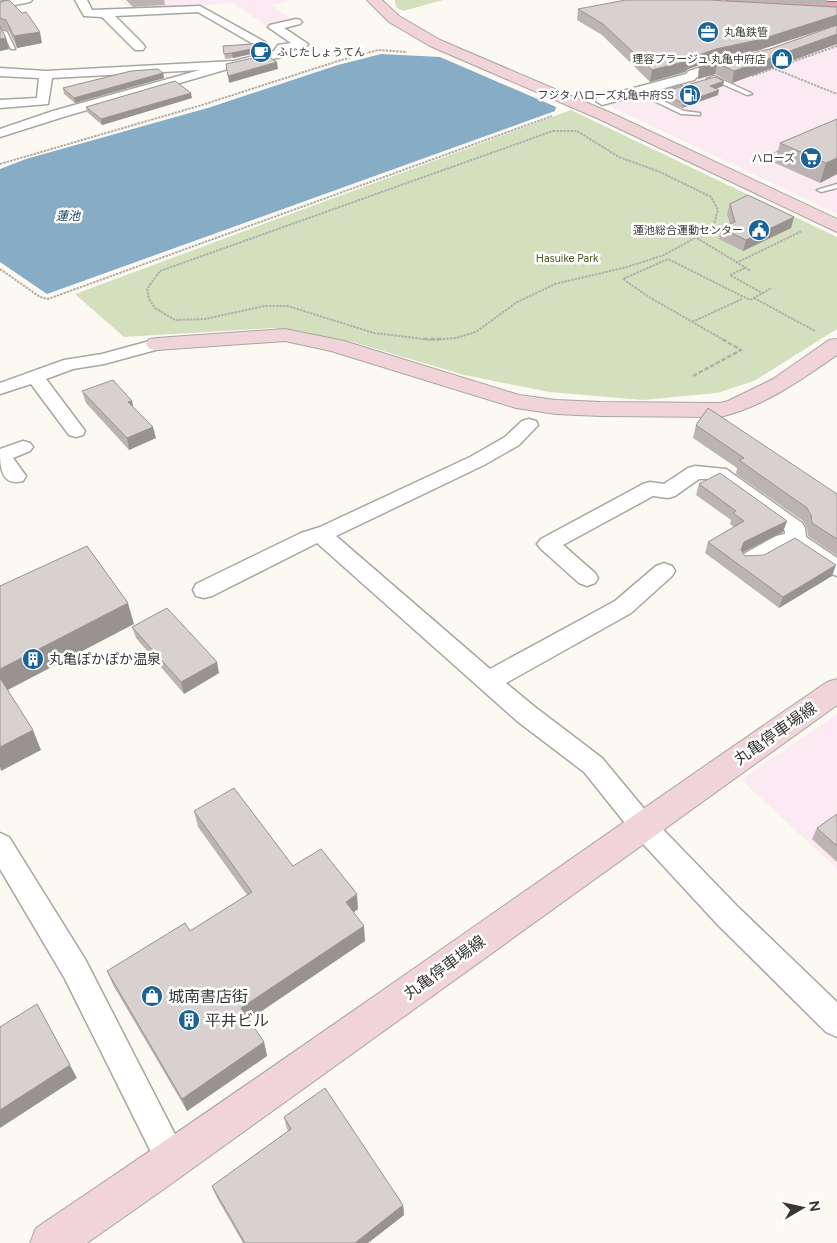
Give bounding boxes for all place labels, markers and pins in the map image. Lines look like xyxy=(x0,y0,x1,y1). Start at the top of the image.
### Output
office icon: 丸亀鉄管 xyxy=(696,20,720,44)
place label: 丸亀鉄管 xyxy=(724,26,768,39)
cafe icon: ふじたしょうてん xyxy=(249,40,273,64)
place label: ふじたしょうてん xyxy=(277,46,365,59)
shop icon: 理容プラージュ 丸亀中府店 xyxy=(770,47,794,71)
place label: 理容プラージュ 丸亀中府店 xyxy=(632,53,766,66)
fuel station icon: フジタ ハローズ丸亀中府SS xyxy=(678,83,702,107)
place label: フジタ ハローズ丸亀中府SS xyxy=(538,89,674,102)
supermarket icon: ハローズ xyxy=(799,146,823,170)
place label: ハローズ xyxy=(752,152,795,165)
public building icon: 蓮池総合運動センター xyxy=(747,218,771,242)
place label: 蓮池総合運動センター xyxy=(633,224,743,237)
building icon: 丸亀ぽかぽか温泉 xyxy=(21,647,45,671)
place label: 丸亀ぽかぽか温泉 xyxy=(49,651,161,668)
shop icon: 城南書店街 xyxy=(140,984,164,1008)
place label: 城南書店街 xyxy=(168,987,248,1006)
building icon: 平井ビル xyxy=(177,1008,201,1032)
place label: 平井ビル xyxy=(205,1011,269,1030)

